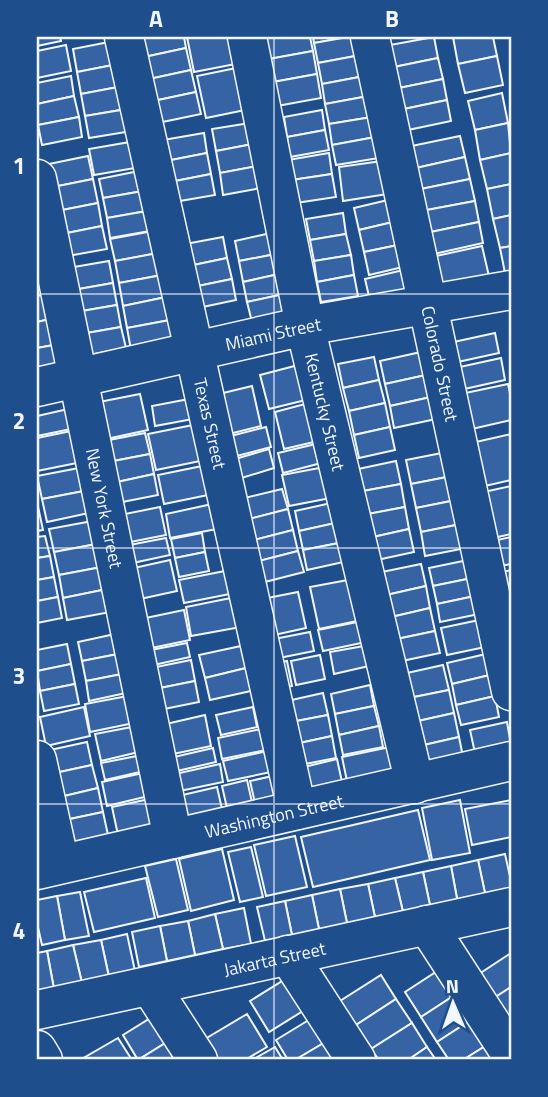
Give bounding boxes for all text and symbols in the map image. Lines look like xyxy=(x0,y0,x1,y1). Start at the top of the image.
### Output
text: A xyxy=(149,1,163,36)
text: B xyxy=(385,1,399,36)
text: 1 xyxy=(13,148,25,183)
street label: Colorado Street xyxy=(415,303,466,424)
street label: Miami Street xyxy=(222,310,324,357)
street label: Kentucky Street xyxy=(298,350,353,474)
street label: Texas Street xyxy=(187,375,234,472)
text: 2 xyxy=(13,403,25,438)
street label: New York Street xyxy=(79,446,130,571)
text: 3 xyxy=(13,658,25,693)
street label: Washington Street xyxy=(202,786,347,845)
text: 4 xyxy=(13,913,25,948)
street label: Jakarta Street xyxy=(221,934,329,983)
north arrow xyxy=(419,968,489,1038)
text: N xyxy=(445,971,459,1000)

